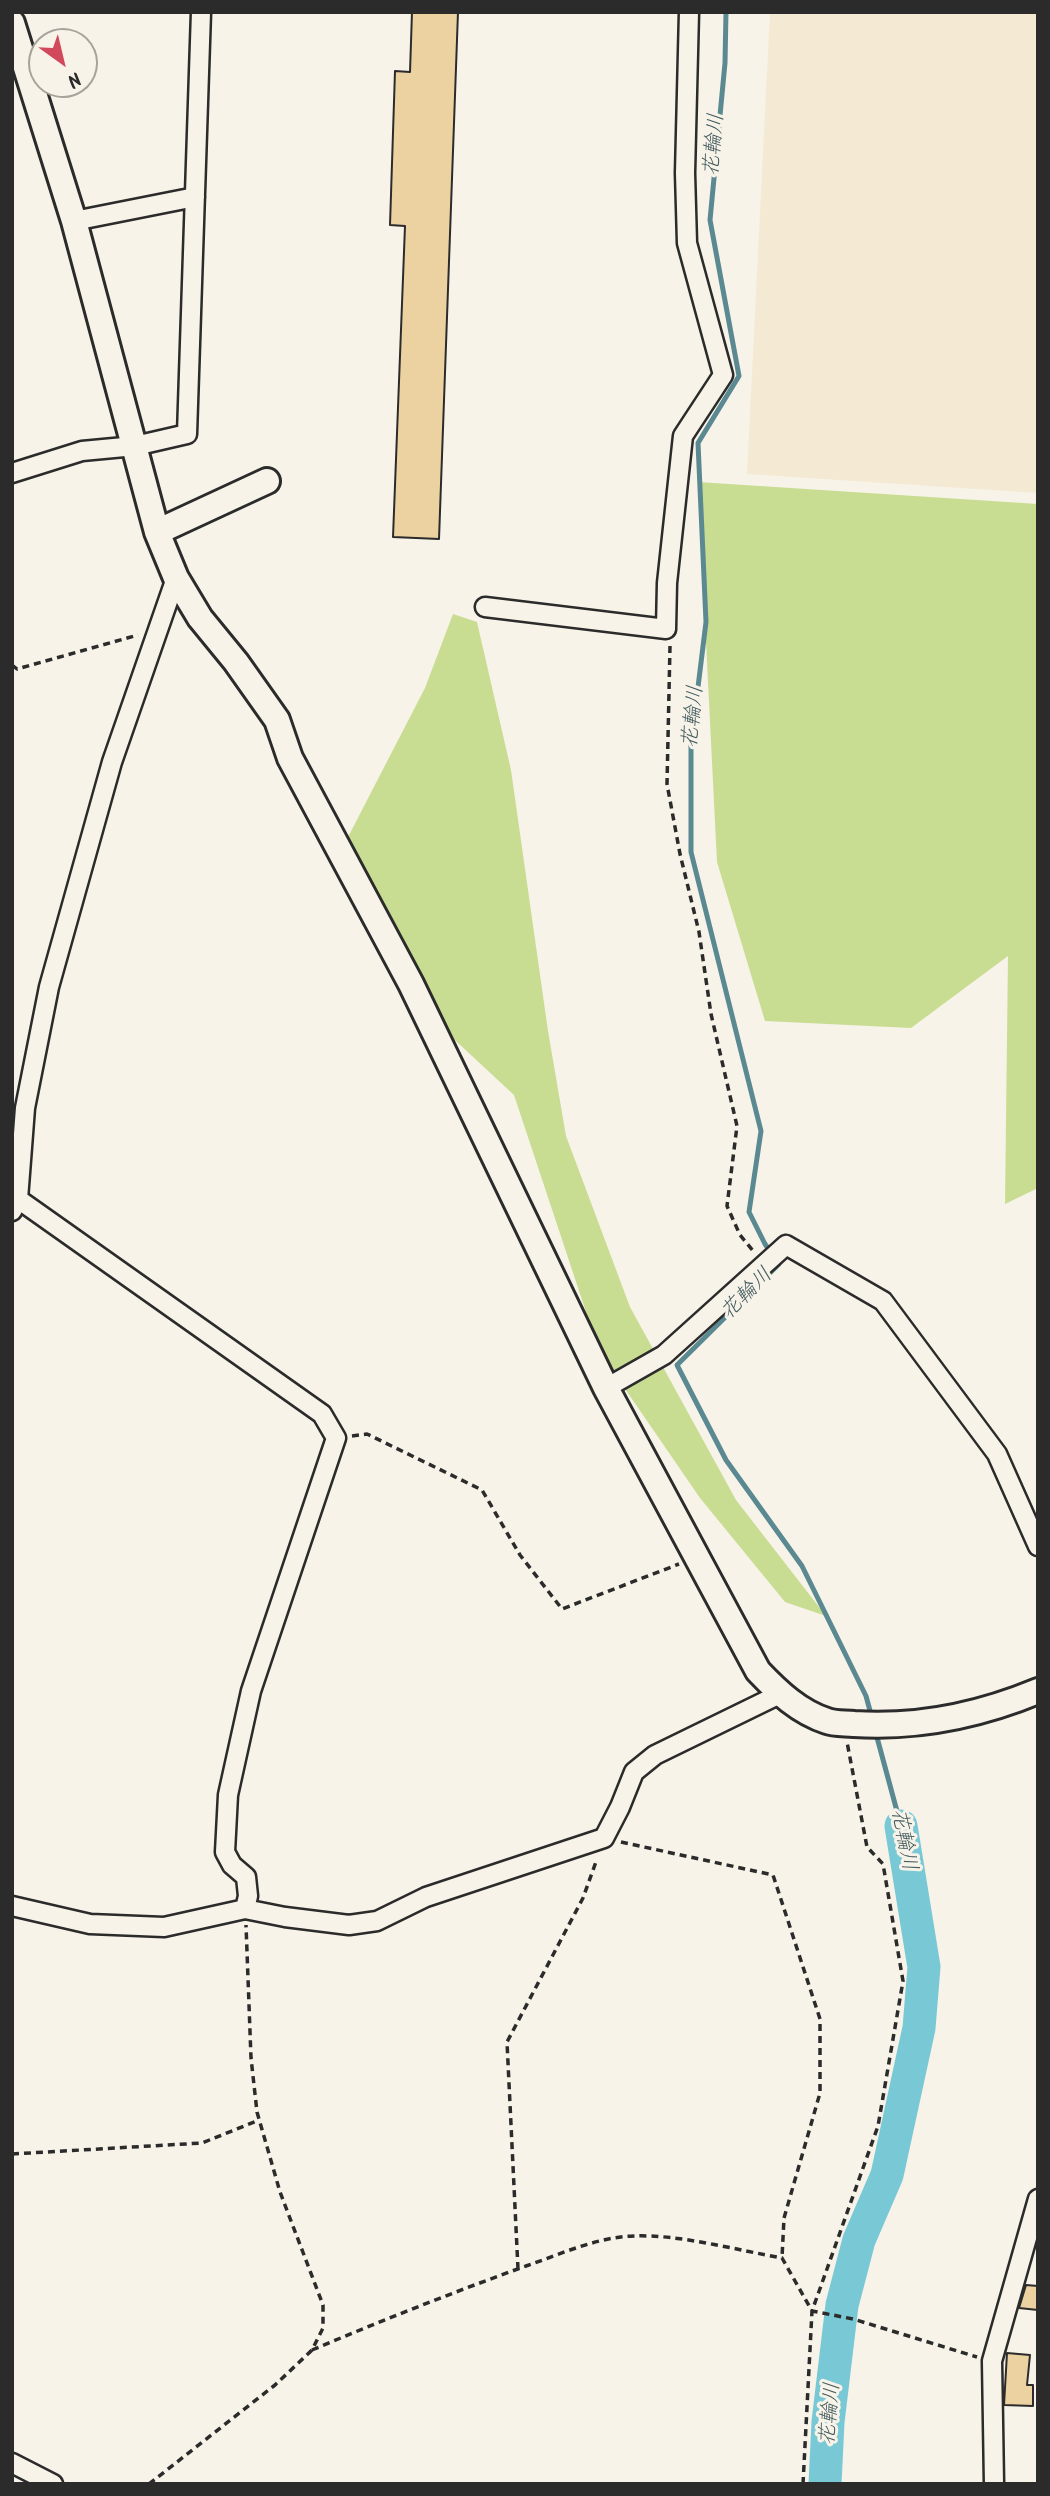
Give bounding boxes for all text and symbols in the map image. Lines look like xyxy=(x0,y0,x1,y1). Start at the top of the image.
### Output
north arrow xyxy=(28,28,98,98)
text: N xyxy=(60,63,87,95)
water label: 花輪川 xyxy=(701,113,731,177)
water label: 花輪川 xyxy=(679,684,711,750)
water label: 花輪川 xyxy=(717,1264,779,1326)
water label: 花輪川 xyxy=(884,1807,920,1873)
water label: 花輪川 xyxy=(817,2382,847,2446)

